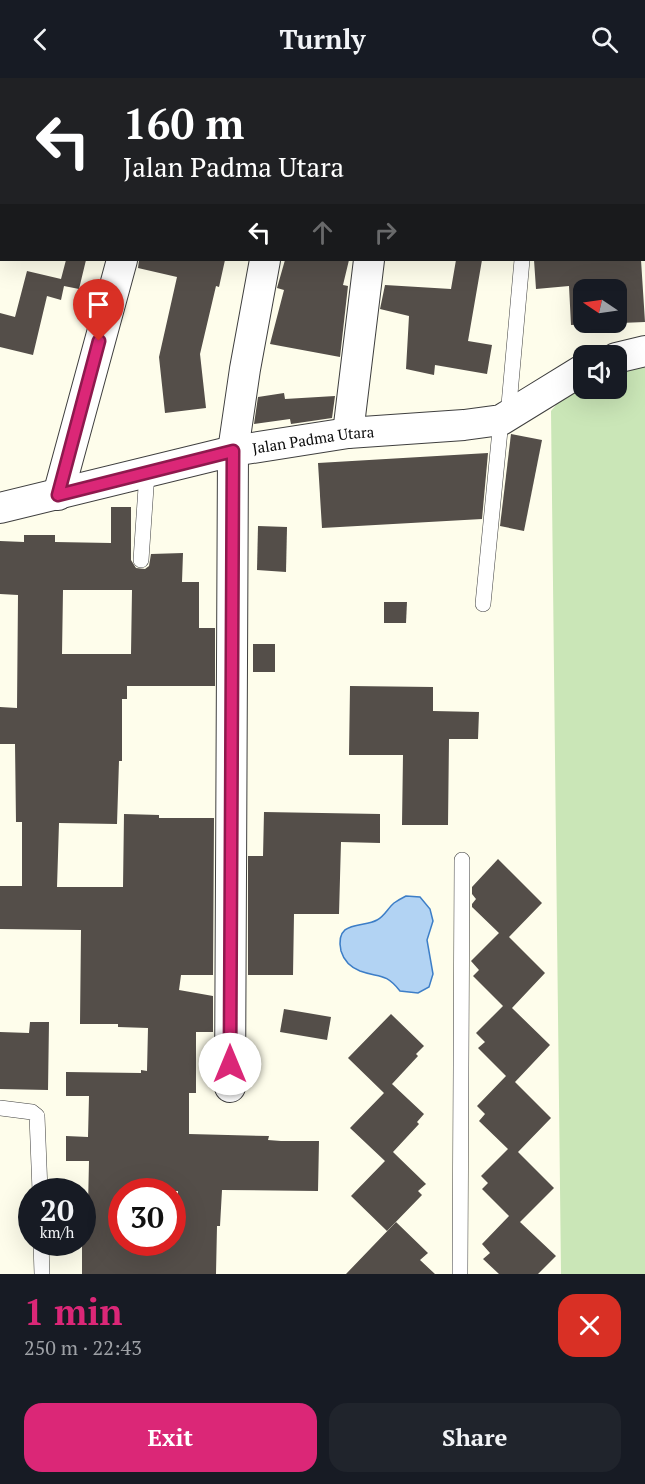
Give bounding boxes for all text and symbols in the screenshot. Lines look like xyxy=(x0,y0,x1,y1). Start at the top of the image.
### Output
text: Turnly xyxy=(279,21,366,57)
icon: back xyxy=(24,23,57,56)
icon: search xyxy=(588,23,621,56)
text: 160 m xyxy=(123,95,244,151)
icon: left xyxy=(24,102,102,180)
text: Jalan Padma Utara xyxy=(123,149,344,185)
icon: left xyxy=(243,216,276,249)
icon: ahead xyxy=(306,216,339,249)
icon: right xyxy=(369,216,402,249)
pin xyxy=(73,279,124,341)
north arrow xyxy=(573,279,627,333)
map controls xyxy=(573,279,627,399)
icon: arrive xyxy=(82,288,115,321)
button: sound xyxy=(573,345,627,399)
street label: Jalan Padma Utara xyxy=(251,421,375,458)
position arrow xyxy=(198,1032,262,1096)
speed limit sign: 30 xyxy=(108,1178,186,1256)
text: 20 xyxy=(40,1190,74,1230)
text: km/h xyxy=(40,1222,74,1242)
text: 1 min xyxy=(24,1288,122,1335)
button: close xyxy=(558,1294,621,1357)
text: 250 m · 22:43 xyxy=(24,1334,142,1361)
button: Exit xyxy=(24,1403,317,1472)
button: Share xyxy=(329,1403,621,1472)

